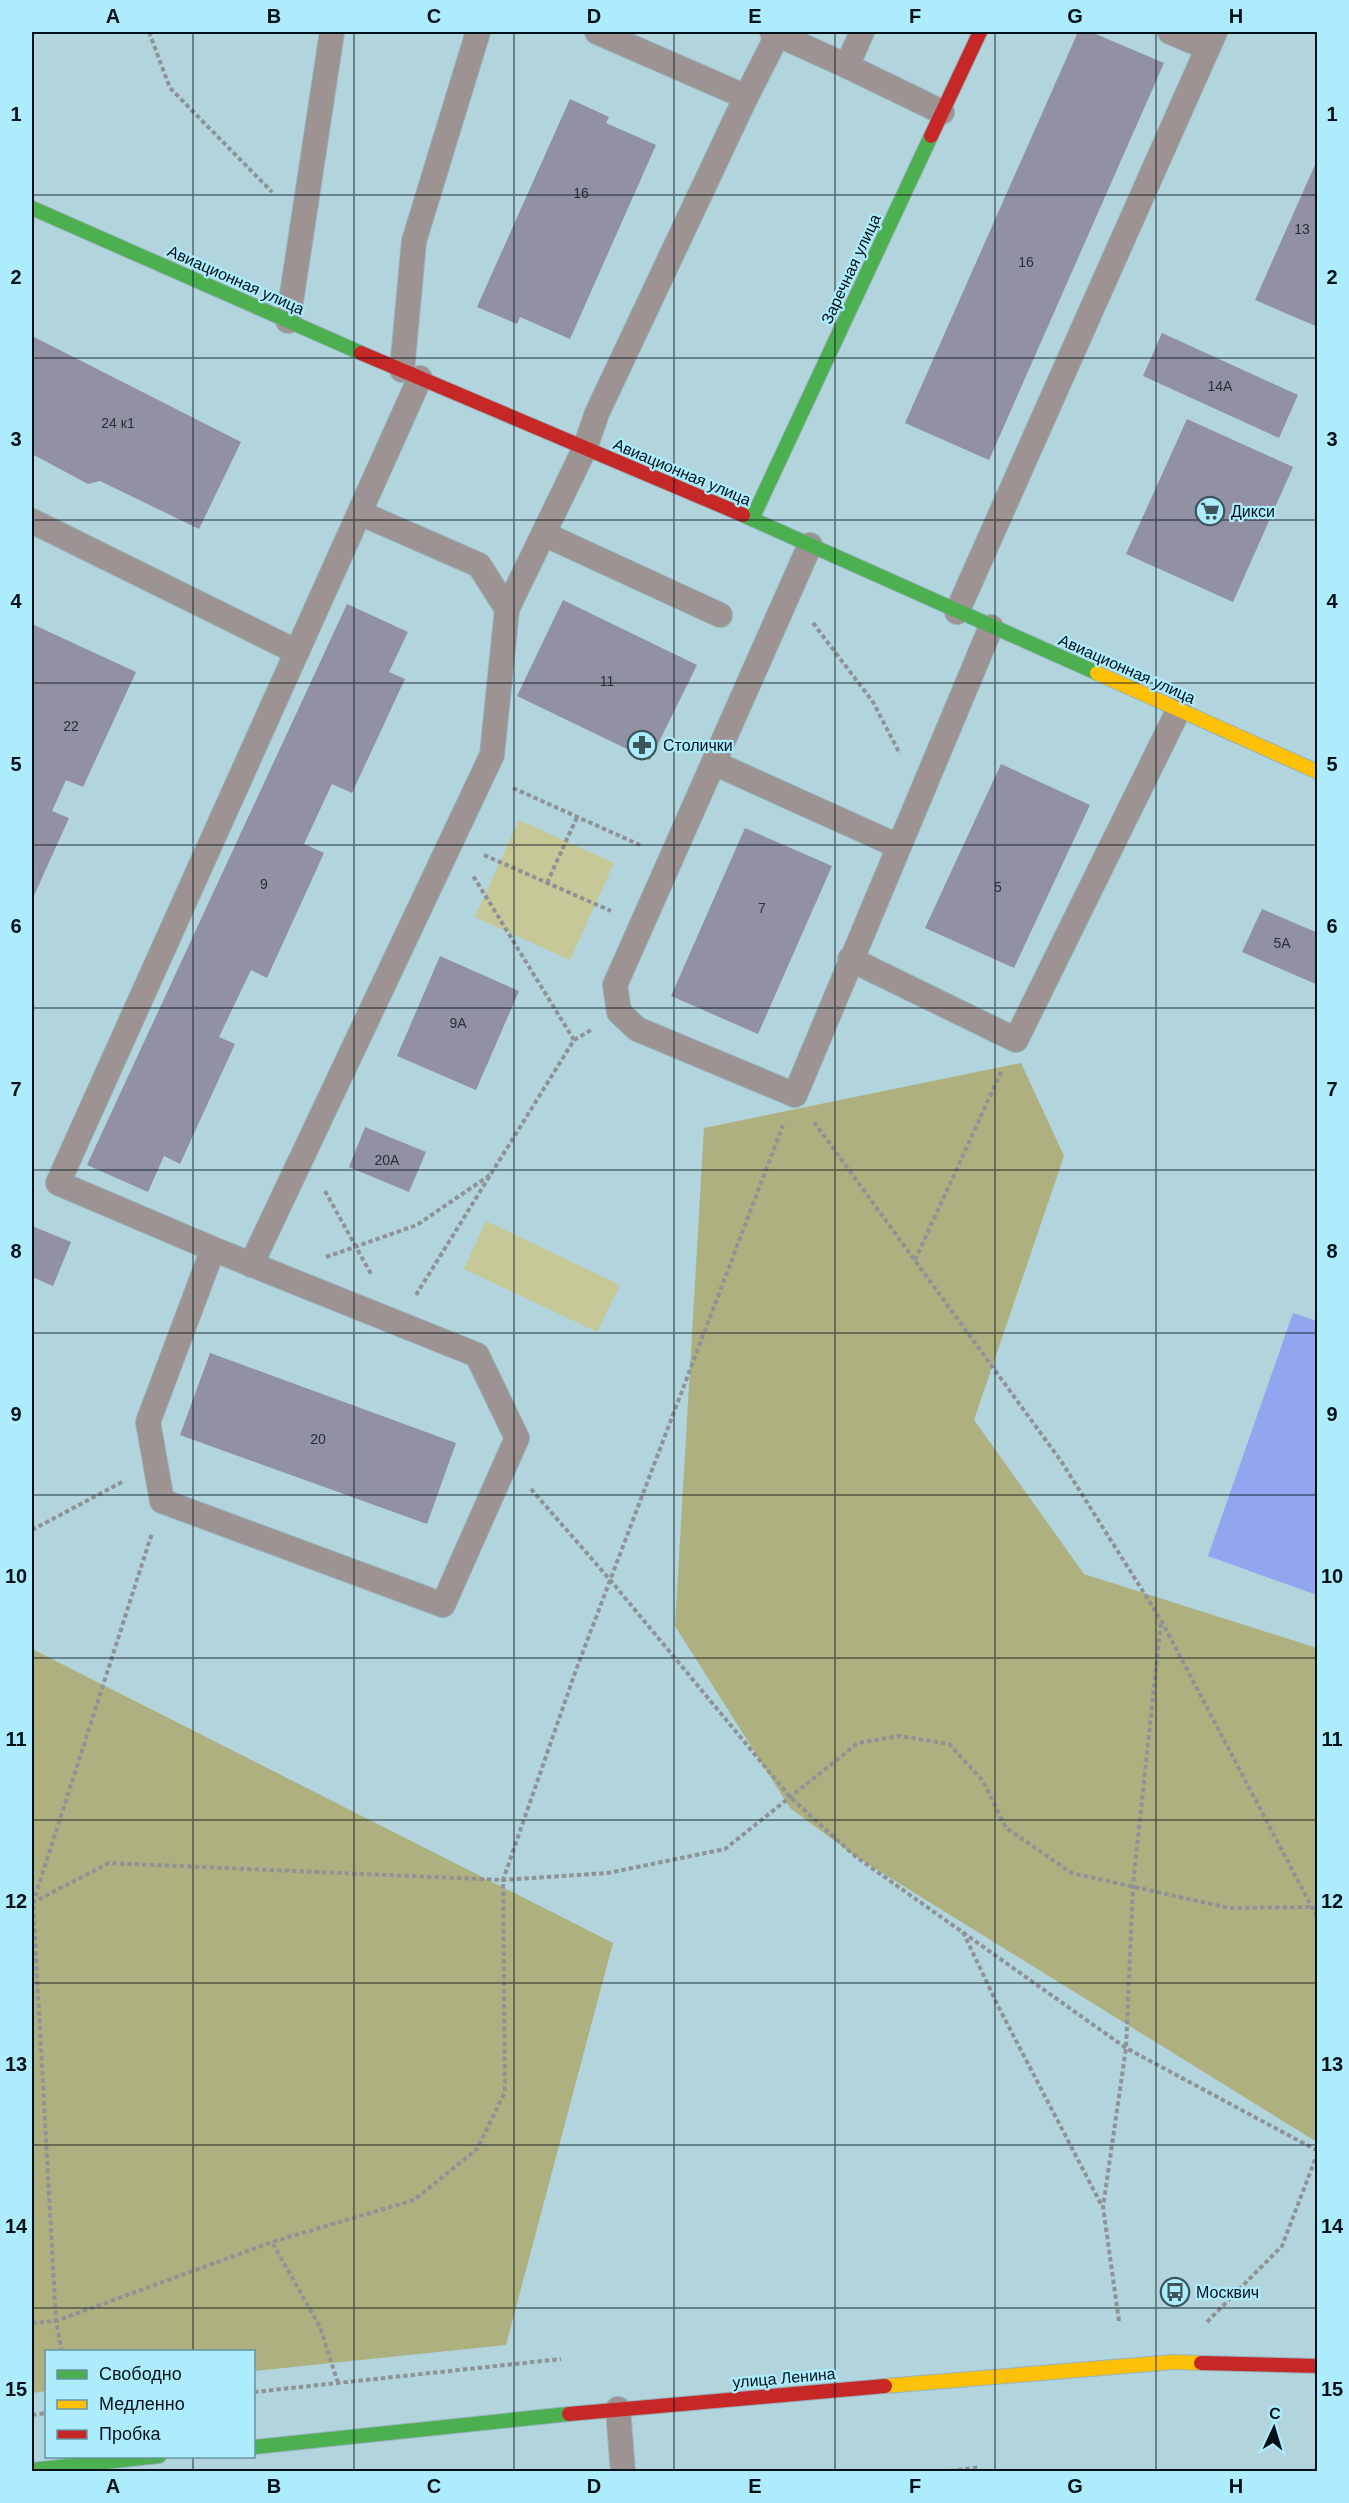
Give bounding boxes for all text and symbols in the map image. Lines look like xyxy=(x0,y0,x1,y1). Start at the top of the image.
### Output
text: A xyxy=(106,5,120,27)
text: B xyxy=(267,5,281,27)
text: C xyxy=(427,5,441,27)
text: D xyxy=(587,5,601,27)
text: E xyxy=(748,5,762,27)
text: F xyxy=(909,5,921,27)
text: G xyxy=(1067,5,1083,27)
text: H xyxy=(1229,5,1243,27)
text: 1 xyxy=(10,103,22,125)
text: 1 xyxy=(1326,103,1338,125)
house number: 16 xyxy=(573,185,589,201)
street label: Заречная улица xyxy=(818,211,884,327)
house number: 13 xyxy=(1294,221,1310,237)
street label: Авиационная улица xyxy=(165,242,307,318)
house number: 16 xyxy=(1018,254,1034,270)
text: 2 xyxy=(10,266,22,288)
text: 2 xyxy=(1326,266,1338,288)
house number: 14А xyxy=(1208,378,1233,394)
house number: 24 к1 xyxy=(101,415,135,431)
text: 3 xyxy=(10,428,22,450)
text: 3 xyxy=(1326,428,1338,450)
street label: Авиационная улица xyxy=(611,435,753,509)
supermarket icon: Дикси xyxy=(1194,495,1226,527)
place label: Дикси xyxy=(1231,503,1275,520)
text: 4 xyxy=(10,590,22,612)
text: 4 xyxy=(1326,590,1338,612)
street label: Авиационная улица xyxy=(1056,631,1198,707)
house number: 11 xyxy=(600,673,614,689)
house number: 22 xyxy=(63,718,79,734)
pharmacy icon: Столички xyxy=(626,729,658,761)
place label: Столички xyxy=(663,737,733,754)
text: 5 xyxy=(10,753,22,775)
text: 5 xyxy=(1326,753,1338,775)
house number: 9 xyxy=(260,876,268,892)
house number: 5 xyxy=(994,879,1002,895)
house number: 7 xyxy=(758,900,766,916)
text: 6 xyxy=(10,915,22,937)
text: 6 xyxy=(1326,915,1338,937)
house number: 5А xyxy=(1273,935,1291,951)
house number: 9А xyxy=(449,1015,467,1031)
text: 7 xyxy=(10,1078,22,1100)
text: 7 xyxy=(1326,1078,1338,1100)
house number: 20А xyxy=(375,1152,400,1168)
text: 8 xyxy=(10,1240,22,1262)
text: 8 xyxy=(1326,1240,1338,1262)
text: 9 xyxy=(10,1403,22,1425)
text: 9 xyxy=(1326,1403,1338,1425)
house number: 20 xyxy=(310,1431,326,1447)
text: 10 xyxy=(5,1565,27,1587)
text: 10 xyxy=(1321,1565,1343,1587)
text: 11 xyxy=(5,1728,27,1750)
text: 11 xyxy=(1321,1728,1343,1750)
text: 12 xyxy=(5,1890,27,1912)
text: 12 xyxy=(1321,1890,1343,1912)
text: 13 xyxy=(5,2053,27,2075)
text: 13 xyxy=(1321,2053,1343,2075)
text: 14 xyxy=(5,2215,28,2237)
text: 14 xyxy=(1321,2215,1344,2237)
bus stop icon: Москвич xyxy=(1159,2276,1191,2308)
place label: Москвич xyxy=(1196,2284,1259,2301)
legend xyxy=(45,2350,255,2458)
text: Свободно xyxy=(99,2364,182,2384)
street label: улица Ленина xyxy=(732,2365,836,2391)
text: 15 xyxy=(5,2378,27,2400)
text: 15 xyxy=(1321,2378,1343,2400)
text: Медленно xyxy=(99,2394,185,2414)
north arrow xyxy=(1244,2398,1304,2458)
text: С xyxy=(1269,2405,1282,2422)
text: Пробка xyxy=(99,2424,162,2444)
text: A xyxy=(106,2475,120,2497)
text: B xyxy=(267,2475,281,2497)
text: C xyxy=(427,2475,441,2497)
text: D xyxy=(587,2475,601,2497)
text: E xyxy=(748,2475,762,2497)
text: F xyxy=(909,2475,921,2497)
text: G xyxy=(1067,2475,1083,2497)
text: H xyxy=(1229,2475,1243,2497)

